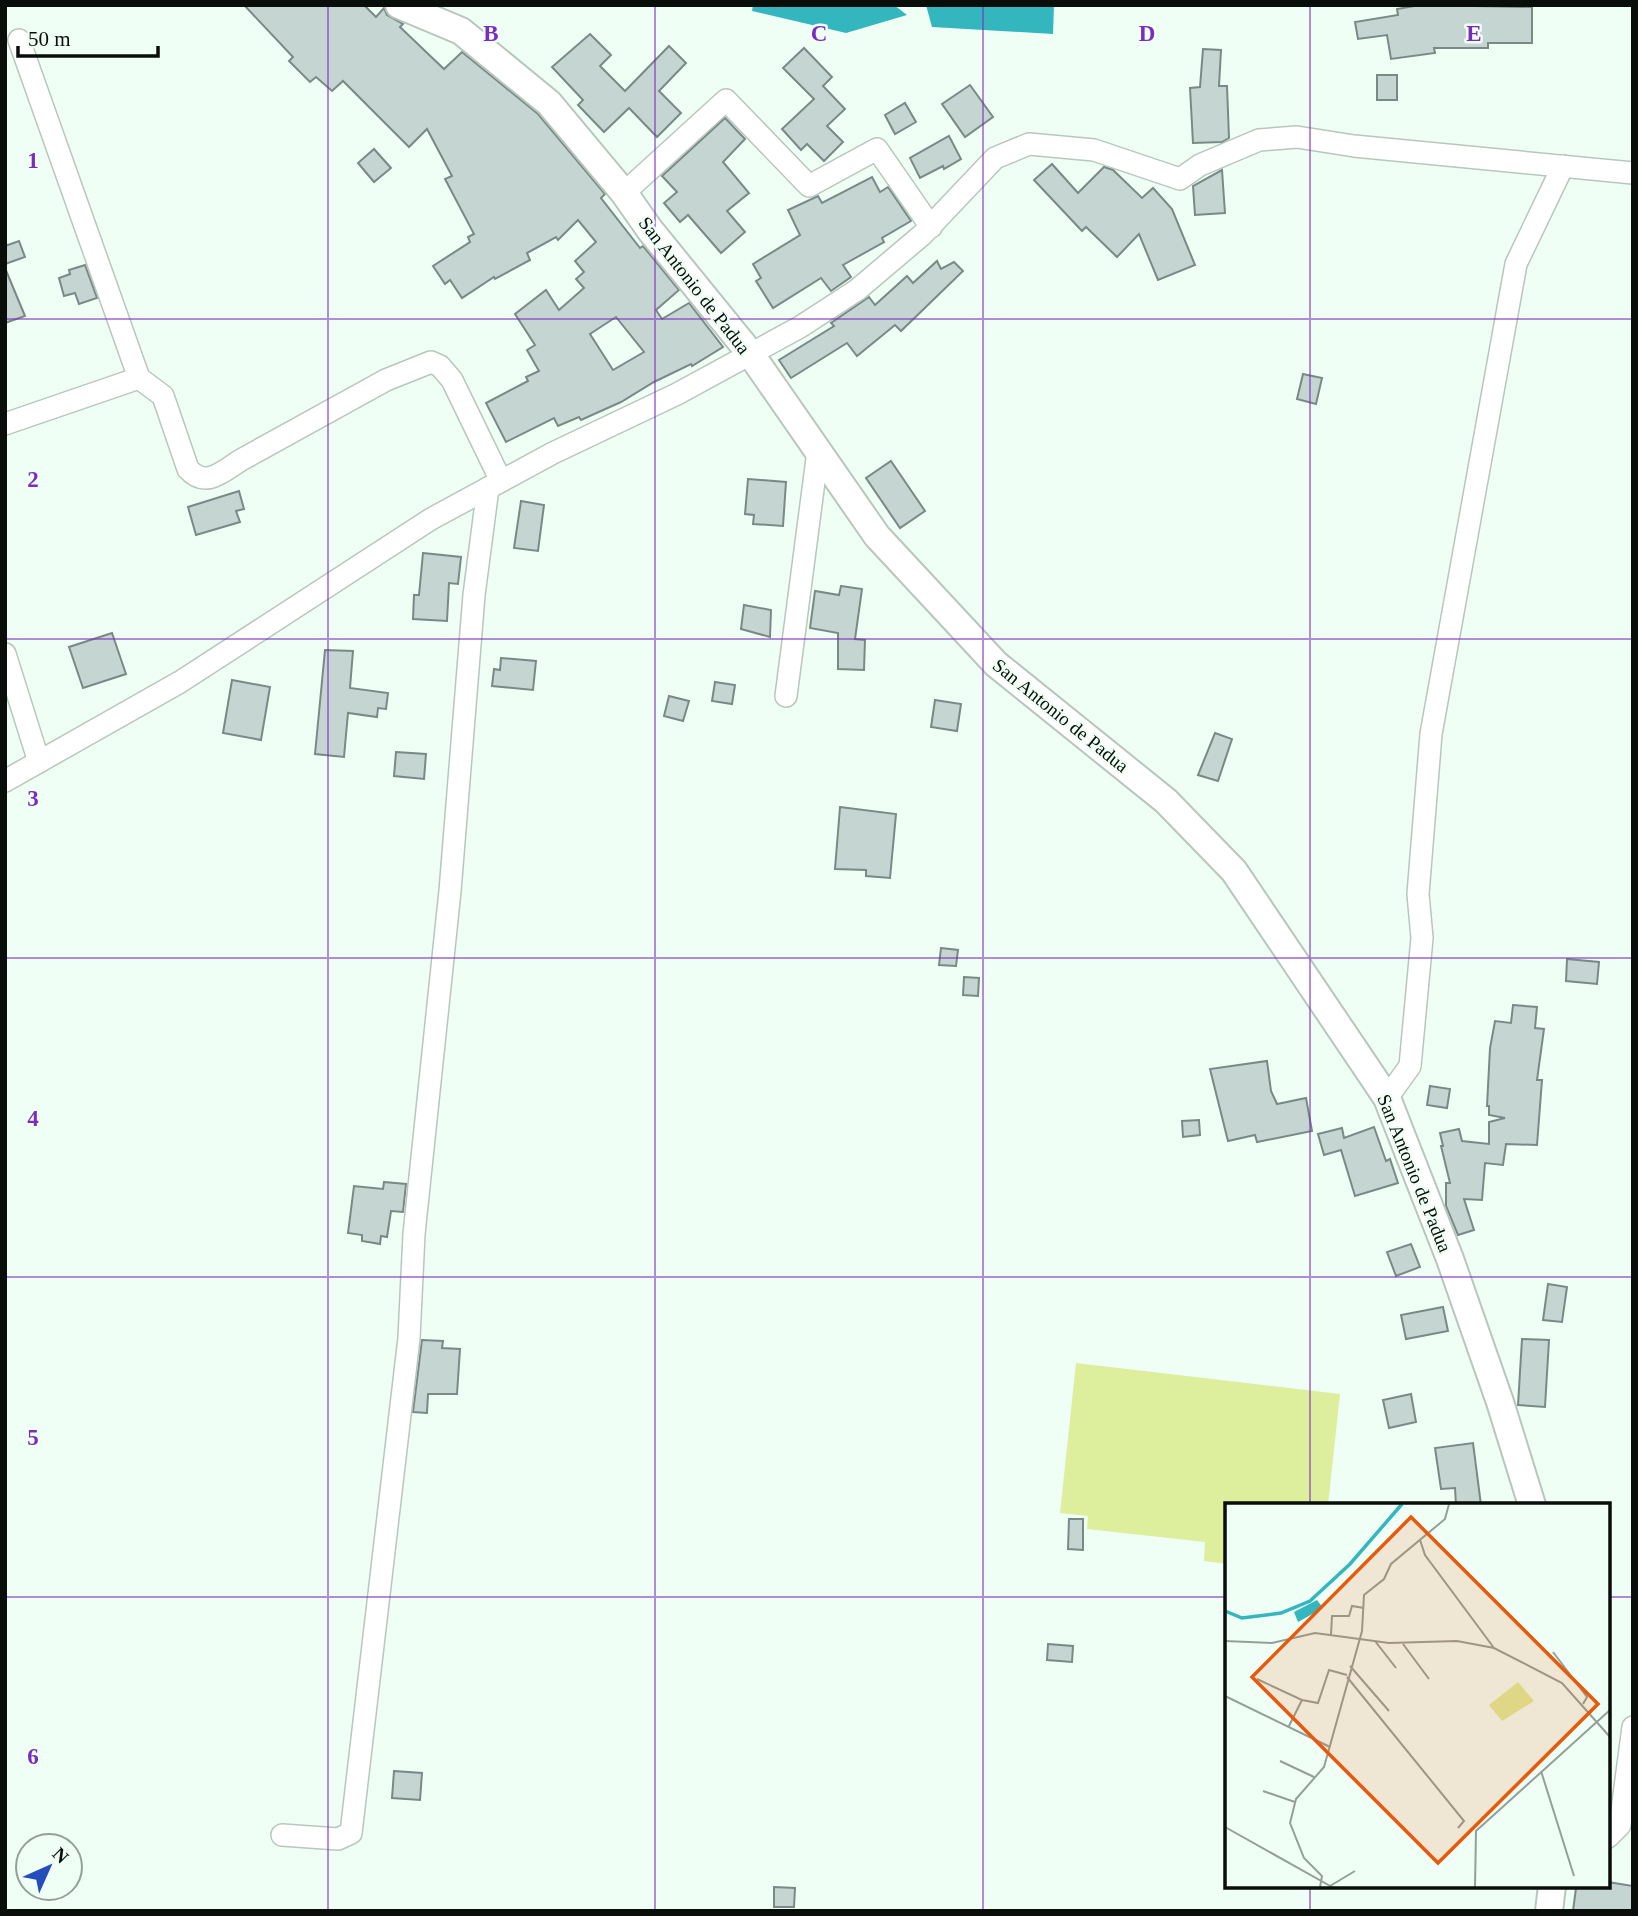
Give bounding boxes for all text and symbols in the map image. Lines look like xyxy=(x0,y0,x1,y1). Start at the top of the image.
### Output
scale bar xyxy=(18,14,158,58)
text: B xyxy=(483,21,499,46)
text: C xyxy=(811,21,827,46)
text: D xyxy=(1139,21,1155,46)
text: E xyxy=(1466,21,1482,46)
text: 50 m xyxy=(28,27,71,51)
text: 1 xyxy=(27,148,39,173)
street label: San Antonio de Padua xyxy=(635,213,755,359)
text: 2 xyxy=(27,467,39,492)
street label: San Antonio de Padua xyxy=(989,654,1133,777)
text: 3 xyxy=(27,786,39,811)
street label: San Antonio de Padua xyxy=(1373,1091,1456,1256)
text: 4 xyxy=(27,1106,39,1131)
text: 5 xyxy=(27,1425,39,1450)
inset map xyxy=(1225,1503,1610,1888)
text: 6 xyxy=(27,1744,39,1769)
north arrow xyxy=(14,1832,84,1902)
text: N xyxy=(48,1843,73,1868)

